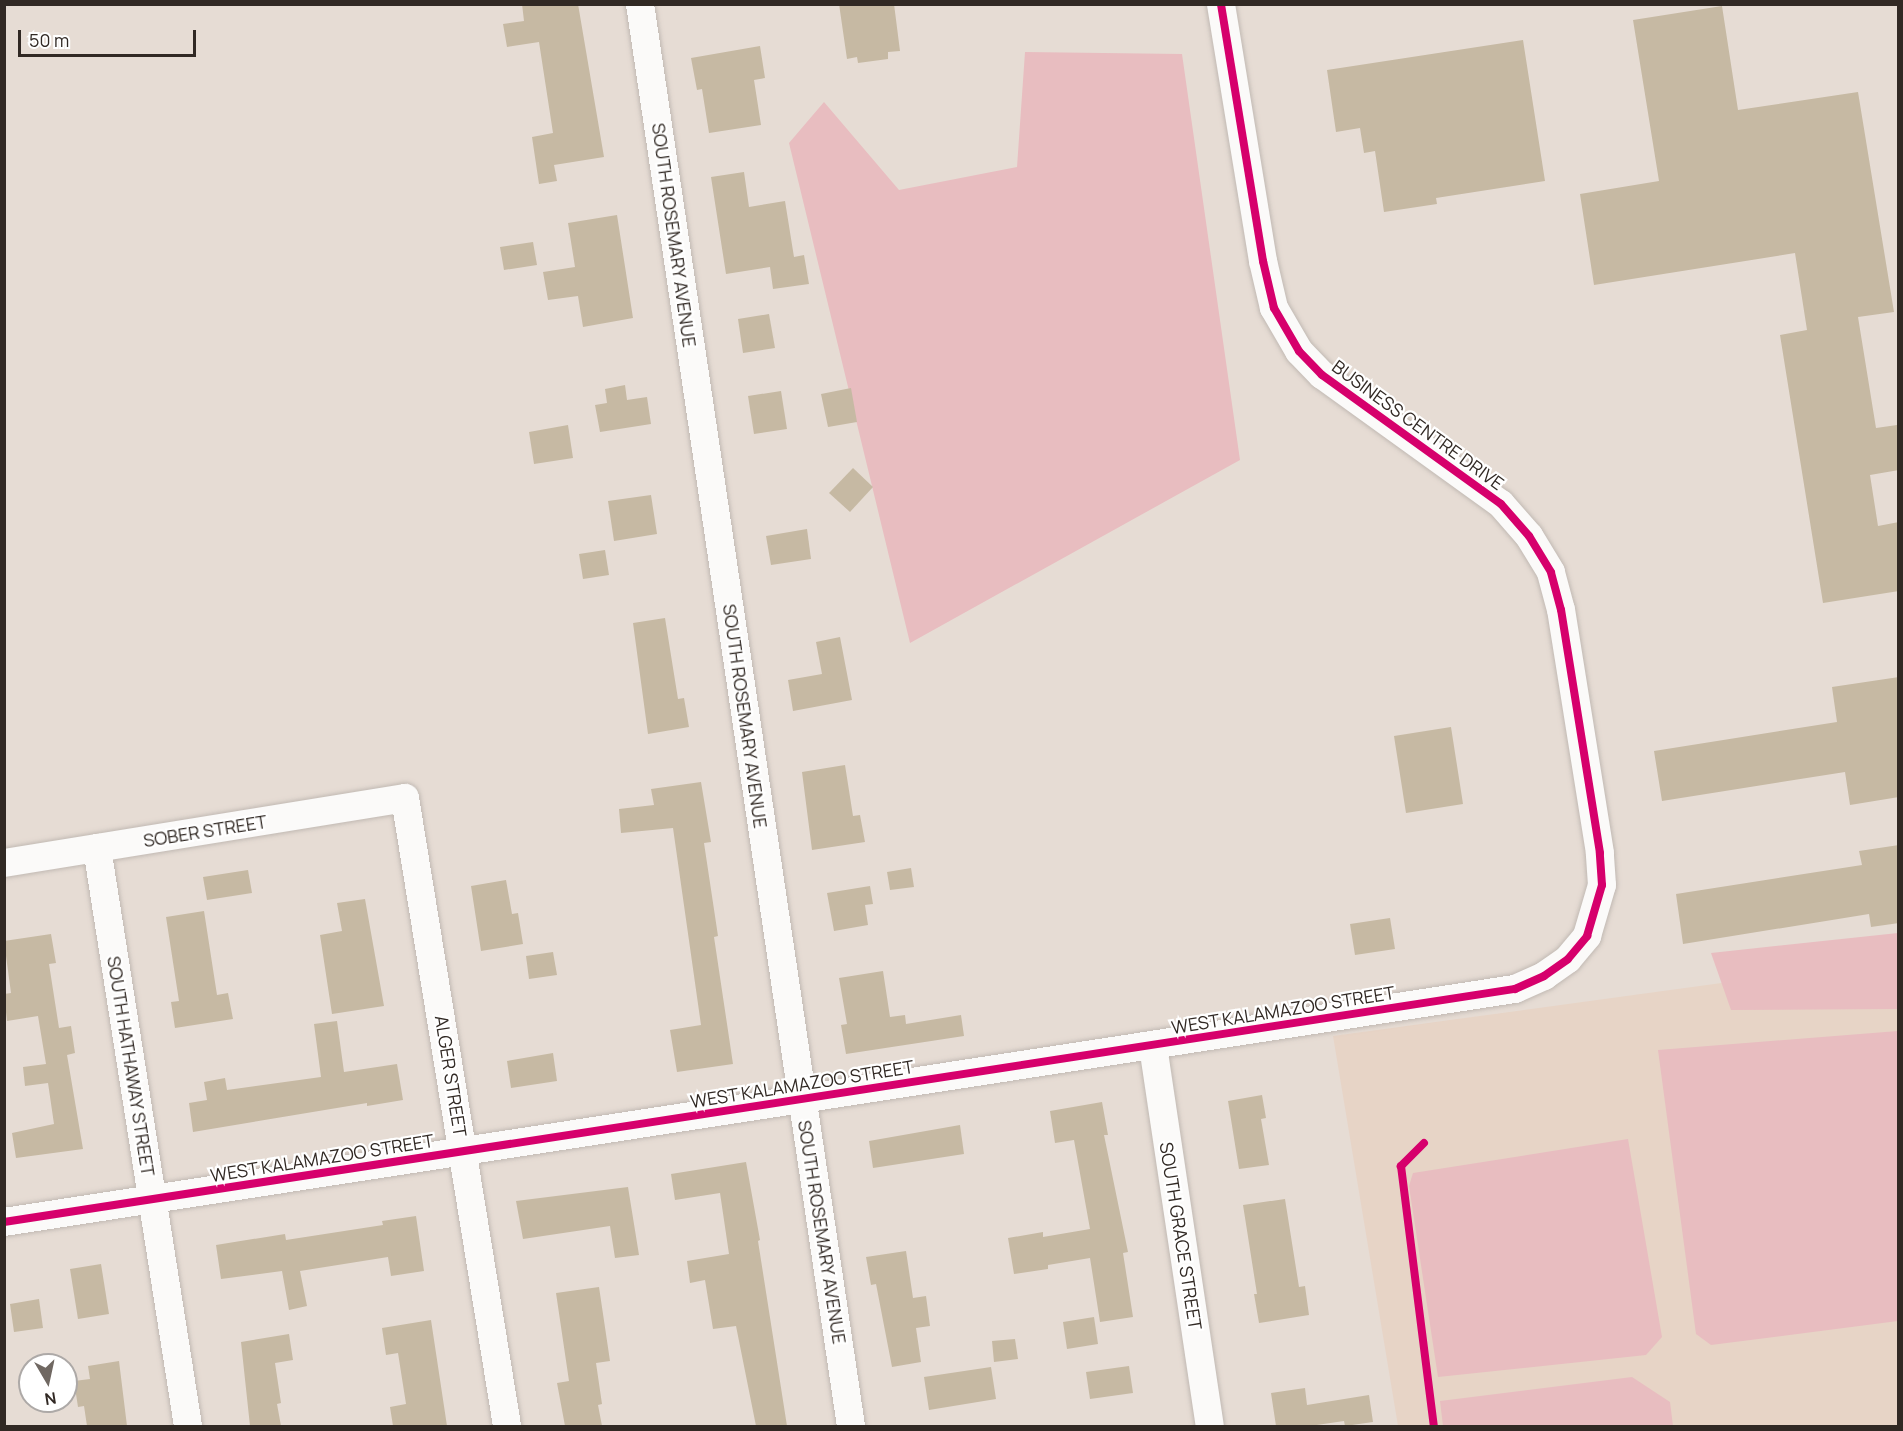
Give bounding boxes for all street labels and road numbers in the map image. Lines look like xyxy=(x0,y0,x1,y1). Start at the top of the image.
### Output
street label: SOUTH ROSEMARY AVENUE xyxy=(648,121,700,349)
street label: BUSINESS CENTRE DRIVE xyxy=(1328,355,1508,495)
street label: SOUTH ROSEMARY AVENUE xyxy=(719,602,771,830)
street label: SOBER STREET xyxy=(142,811,268,851)
street label: SOUTH HATHAWAY STREET xyxy=(103,954,159,1178)
street label: WEST KALAMAZOO STREET xyxy=(1170,982,1396,1038)
street label: ALGER STREET xyxy=(431,1014,471,1138)
street label: WEST KALAMAZOO STREET xyxy=(689,1056,915,1112)
street label: SOUTH ROSEMARY AVENUE xyxy=(794,1118,850,1346)
street label: WEST KALAMAZOO STREET xyxy=(209,1130,435,1186)
street label: SOUTH GRACE STREET xyxy=(1155,1141,1207,1331)

